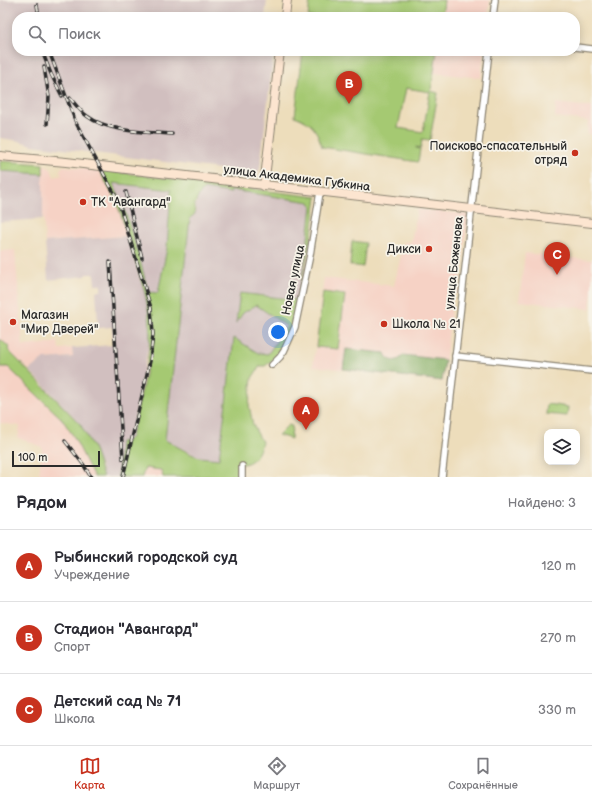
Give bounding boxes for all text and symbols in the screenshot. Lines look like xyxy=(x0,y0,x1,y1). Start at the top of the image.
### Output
search box xyxy=(12,12,580,56)
icon: search xyxy=(26,23,48,45)
text: Поиск xyxy=(58,25,101,44)
pin: B xyxy=(336,71,362,104)
place label: Поисково-спасательный отряд xyxy=(430,139,568,168)
marker: Поисково-спасательный отряд xyxy=(570,148,580,158)
street label: улица Академика Губкина xyxy=(223,162,371,195)
place label: ТК "Авангард" xyxy=(91,195,171,210)
marker: ТК "Авангард" xyxy=(78,197,88,207)
street label: улица Баженова xyxy=(442,216,467,310)
place label: Дикси xyxy=(387,242,421,257)
pin: C xyxy=(544,242,570,275)
street label: Новая улица xyxy=(279,244,308,317)
marker: Дикси xyxy=(424,244,434,254)
place label: Магазин "Мир Дверей" xyxy=(21,308,98,337)
marker: Магазин "Мир Дверей" xyxy=(8,317,18,327)
place label: Школа № 21 xyxy=(392,317,461,332)
marker: Школа № 21 xyxy=(379,319,389,329)
your location xyxy=(268,322,288,342)
pin: A xyxy=(293,397,319,430)
map controls xyxy=(544,429,580,465)
button: layers xyxy=(544,429,580,465)
scale bar xyxy=(12,449,100,468)
text: 100 m xyxy=(18,451,47,464)
text: Рядом xyxy=(16,493,67,513)
text: Найдено: 3 xyxy=(508,495,576,511)
text: Рыбинский городской суд xyxy=(54,548,237,567)
text: A xyxy=(25,558,33,574)
text: 120 m xyxy=(541,558,576,574)
text: Учреждение xyxy=(54,567,130,583)
text: Стадион "Авангард" xyxy=(54,620,198,639)
text: B xyxy=(24,630,34,646)
text: 270 m xyxy=(540,630,576,646)
text: Спорт xyxy=(54,639,90,655)
text: Детский сад № 71 xyxy=(54,692,181,711)
text: C xyxy=(24,702,34,718)
text: 330 m xyxy=(538,702,576,718)
text: Школа xyxy=(54,711,95,727)
tab: Карта xyxy=(74,755,105,792)
tab: Маршрут xyxy=(253,755,300,792)
tab: Сохранённые xyxy=(448,755,518,792)

